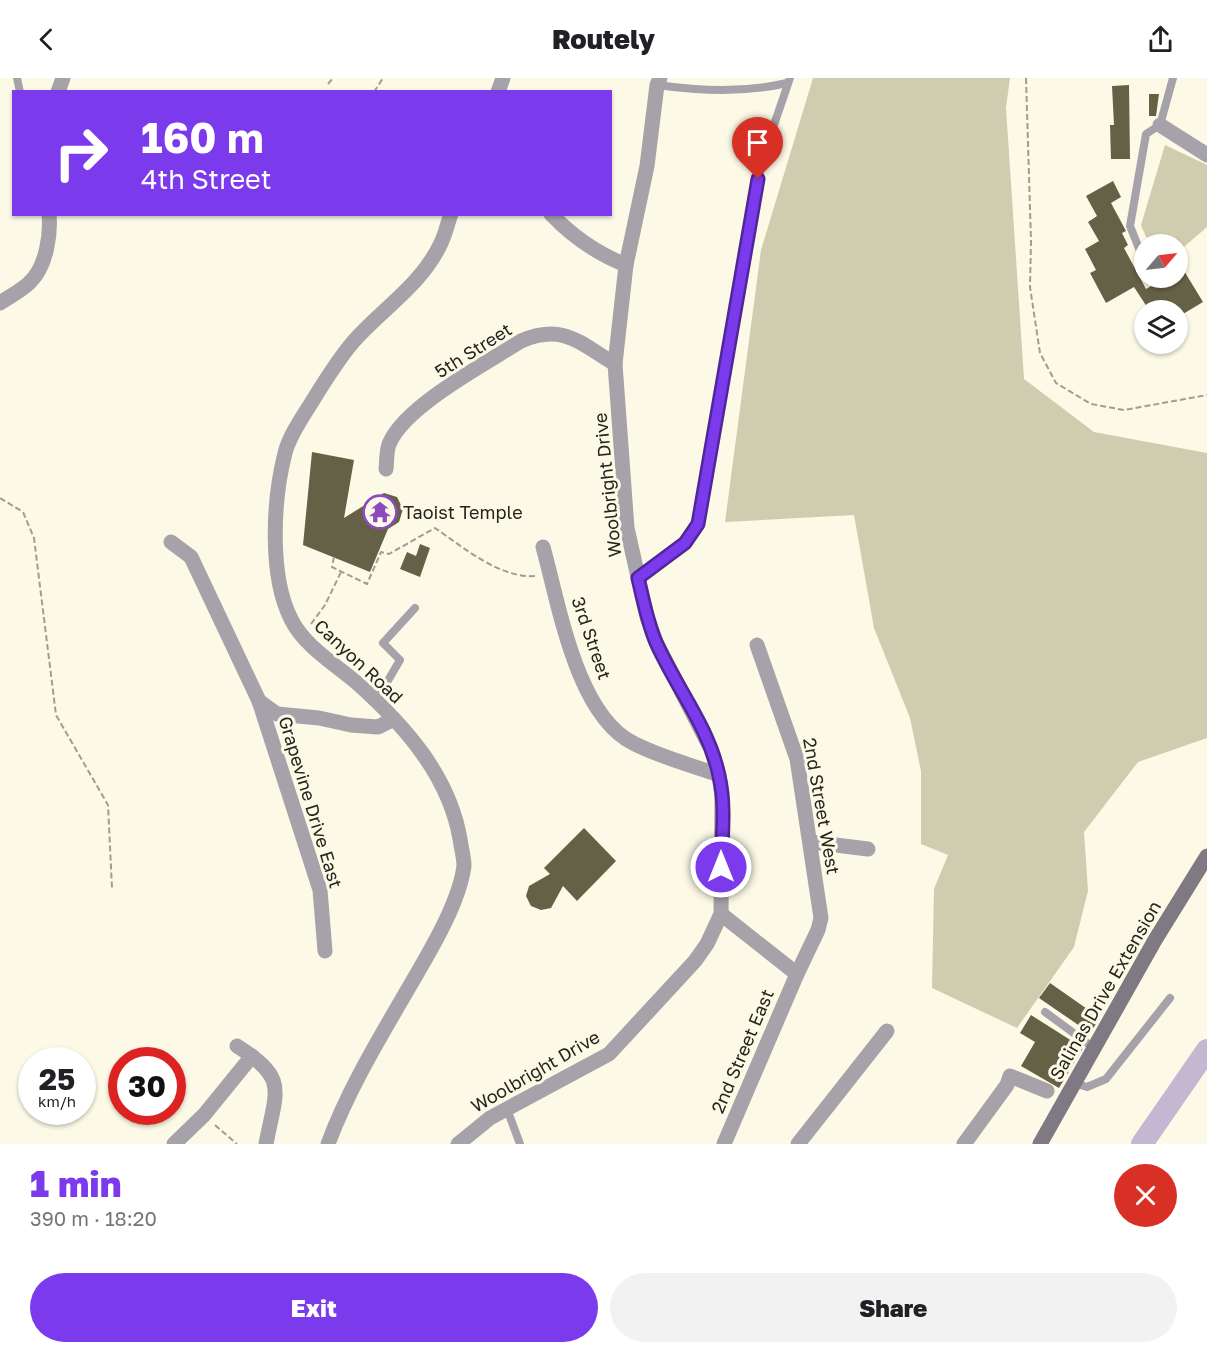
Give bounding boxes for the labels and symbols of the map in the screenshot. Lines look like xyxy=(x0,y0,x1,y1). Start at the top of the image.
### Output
pin xyxy=(732,117,783,179)
north arrow xyxy=(1134,234,1188,288)
street label: 5th Street xyxy=(430,318,516,382)
street label: Woolbright Drive xyxy=(588,412,626,558)
temple icon: Taoist Temple xyxy=(362,494,398,530)
place label: Taoist Temple xyxy=(403,501,523,523)
street label: 3rd Street xyxy=(568,594,616,682)
street label: Canyon Road xyxy=(310,614,408,708)
street label: Grapevine Drive East xyxy=(274,713,348,891)
street label: 2nd Street West xyxy=(799,736,845,876)
position arrow xyxy=(689,835,753,899)
street label: Salinas Drive Extension xyxy=(1045,897,1165,1083)
street label: 2nd Street East xyxy=(706,986,778,1116)
street label: Woolbright Drive xyxy=(467,1025,603,1117)
speed limit sign: 30 xyxy=(108,1047,186,1125)

